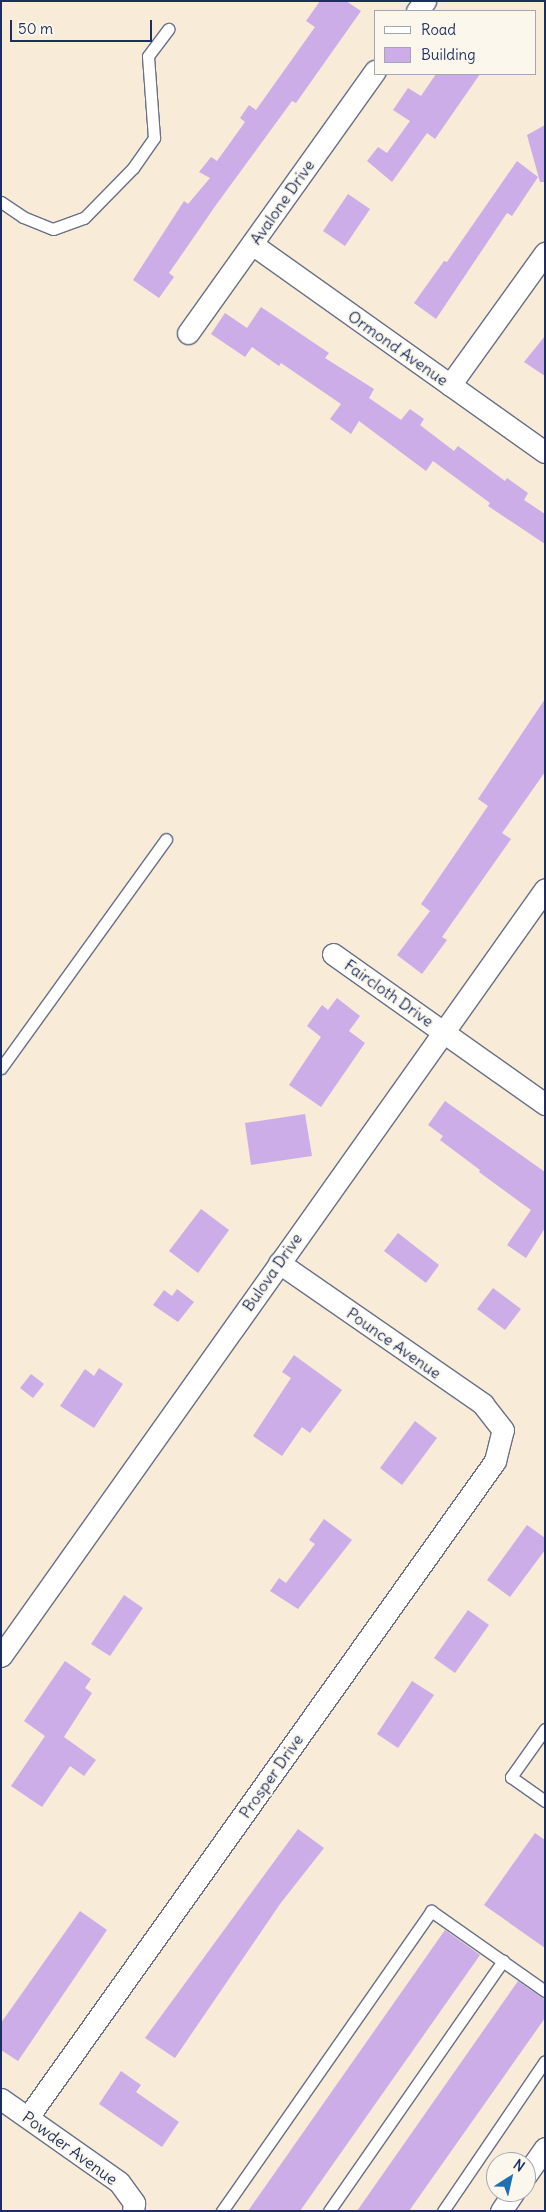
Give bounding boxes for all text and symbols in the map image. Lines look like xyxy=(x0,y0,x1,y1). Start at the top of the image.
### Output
scale bar xyxy=(12,10,155,42)
legend xyxy=(374,10,536,75)
text: 50 m xyxy=(18,19,53,38)
text: Road xyxy=(421,20,456,39)
text: Building xyxy=(421,45,476,64)
street label: Avalone Drive xyxy=(246,156,318,248)
street label: Ormond Avenue xyxy=(344,306,452,390)
street label: Faircloth Drive xyxy=(341,955,437,1031)
street label: Bulova Drive xyxy=(238,1229,306,1315)
street label: Pounce Avenue xyxy=(343,1303,445,1383)
street label: Prosper Drive xyxy=(235,1730,307,1822)
street label: Powder Avenue xyxy=(19,2107,121,2189)
north arrow xyxy=(486,2152,536,2202)
text: N xyxy=(510,2155,528,2176)

